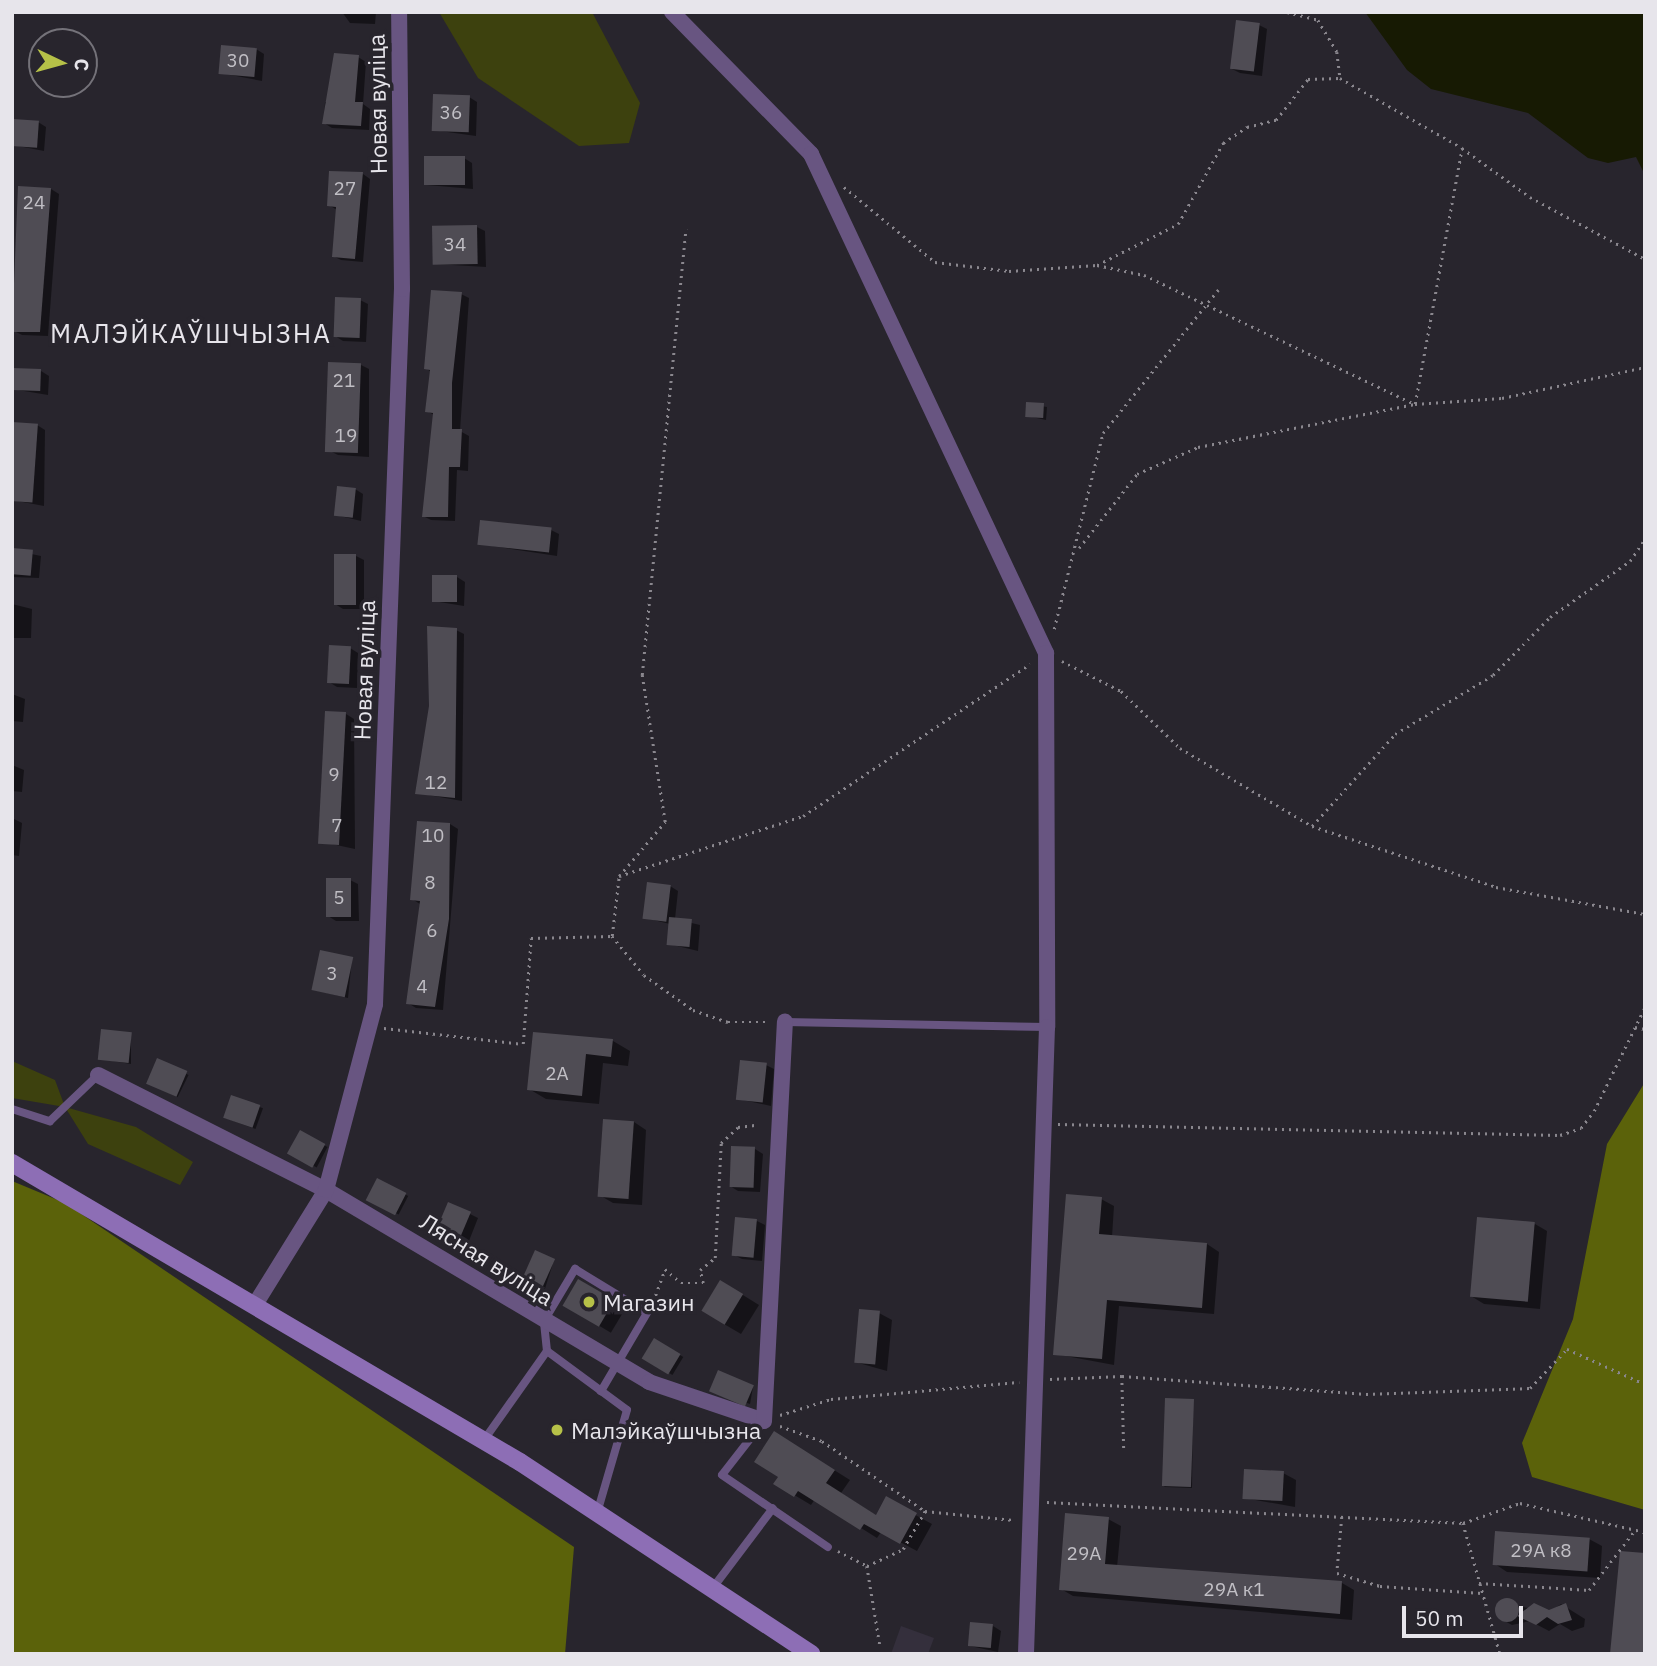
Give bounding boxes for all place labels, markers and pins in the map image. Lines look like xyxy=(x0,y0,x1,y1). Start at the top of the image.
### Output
place label: Магазин xyxy=(603,1288,694,1316)
marker: Магазин xyxy=(581,1294,597,1310)
place label: Малэйкаўшчызна xyxy=(571,1416,761,1444)
marker: Малэйкаўшчызна xyxy=(549,1422,565,1438)

